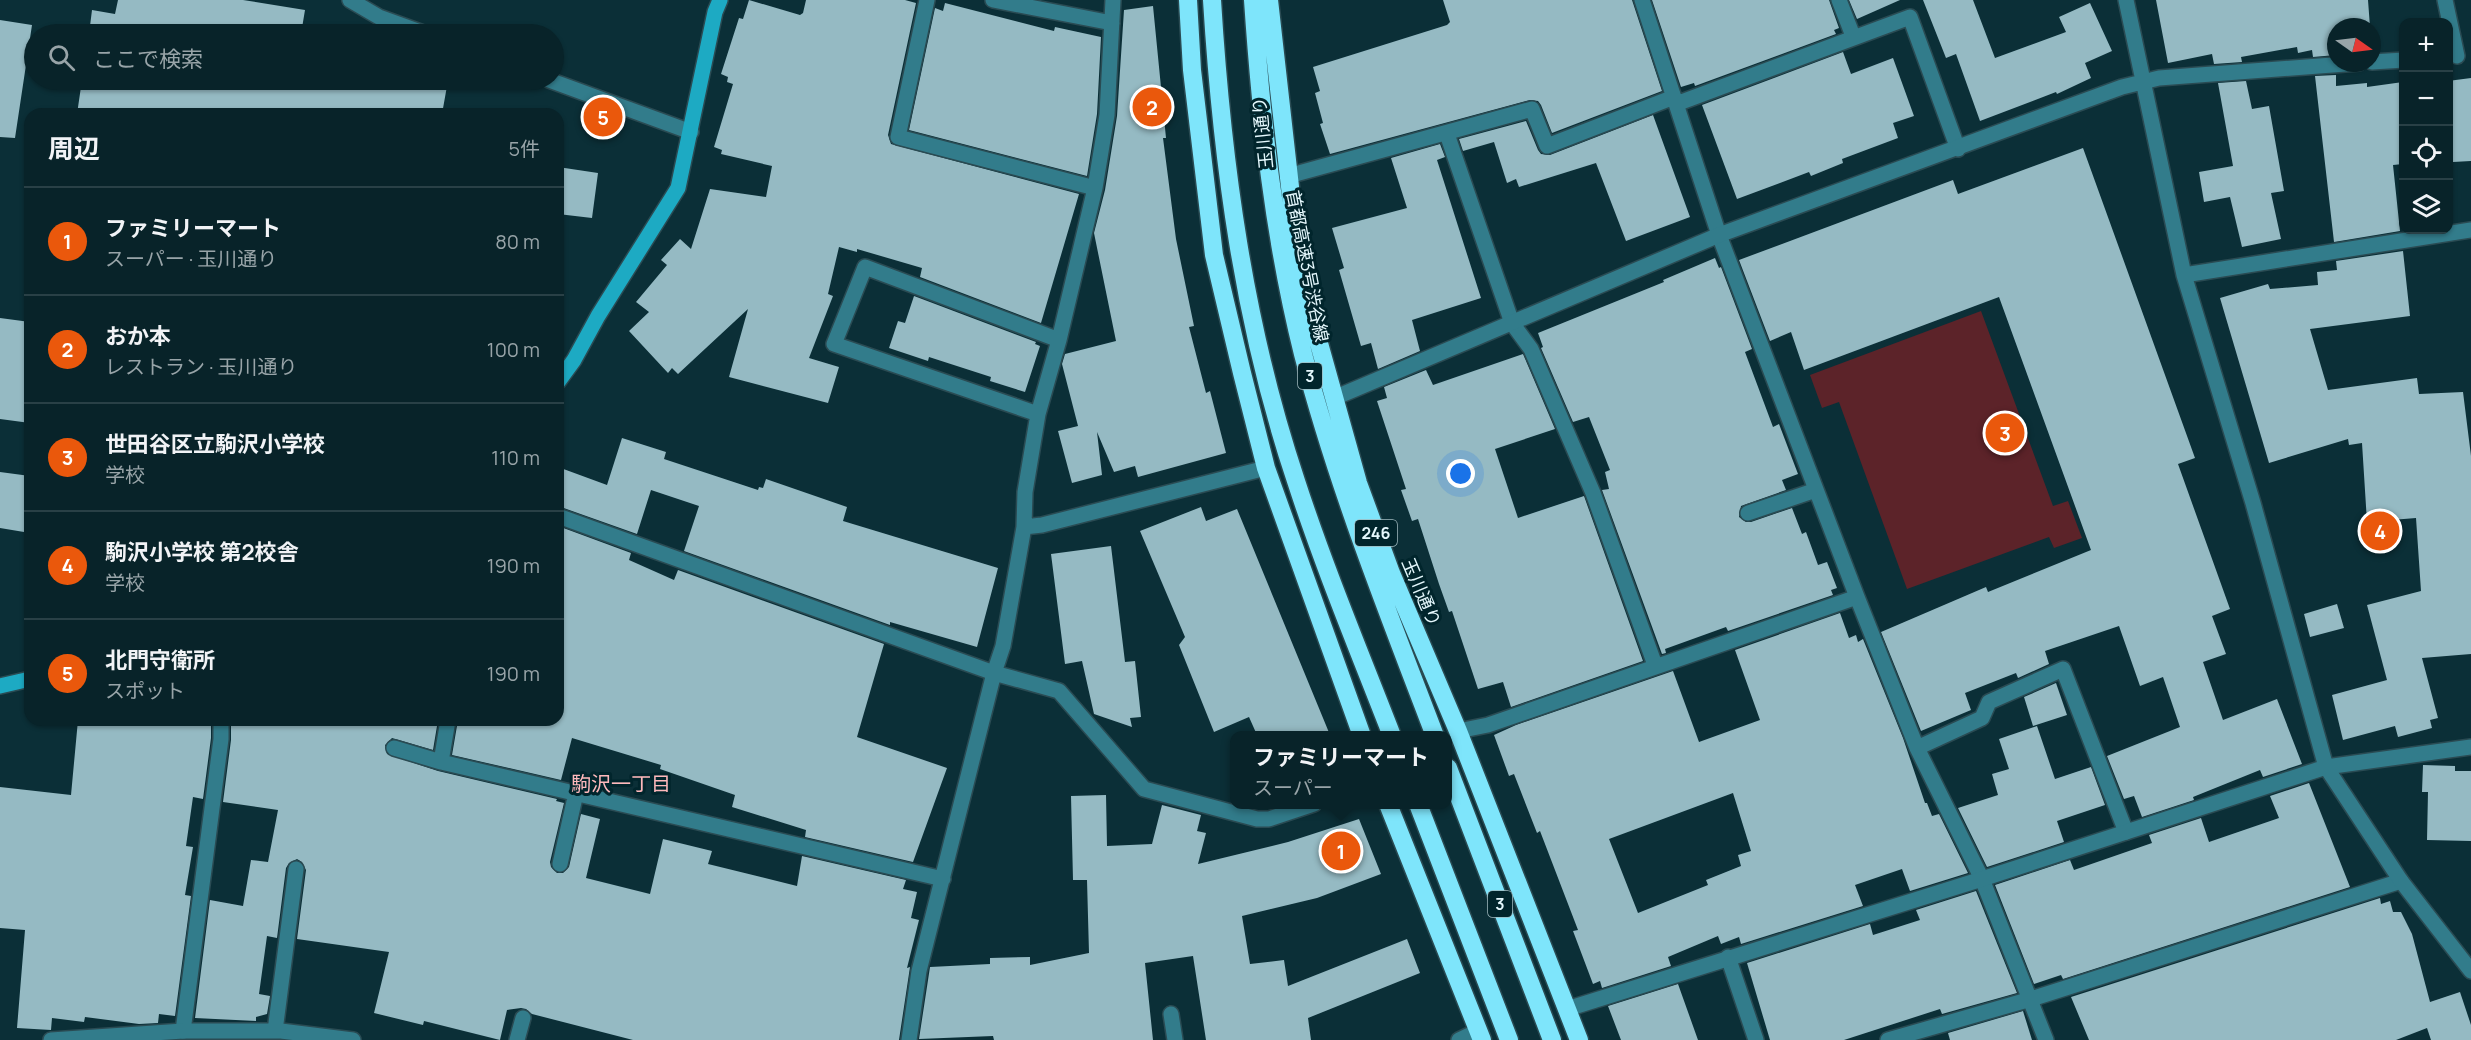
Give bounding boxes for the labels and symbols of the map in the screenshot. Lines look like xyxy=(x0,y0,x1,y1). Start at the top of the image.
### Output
north arrow xyxy=(2327,18,2381,72)
pin: 2 xyxy=(1132,84,1172,130)
pin: 5 xyxy=(584,94,622,140)
street label: 玉川通り xyxy=(1246,96,1278,170)
street label: 首都高速3号渋谷線 xyxy=(1282,188,1334,344)
road number: 3 xyxy=(1298,363,1322,389)
pin: 3 xyxy=(1986,410,2024,456)
your location xyxy=(1446,459,1475,488)
pin: 4 xyxy=(2360,508,2400,554)
road number: 246 xyxy=(1355,520,1397,546)
street label: 玉川通り xyxy=(1397,554,1447,630)
district label: 駒沢一丁目 xyxy=(571,770,671,797)
pin: 1 xyxy=(1322,828,1360,874)
road number: 3 xyxy=(1488,891,1512,917)

